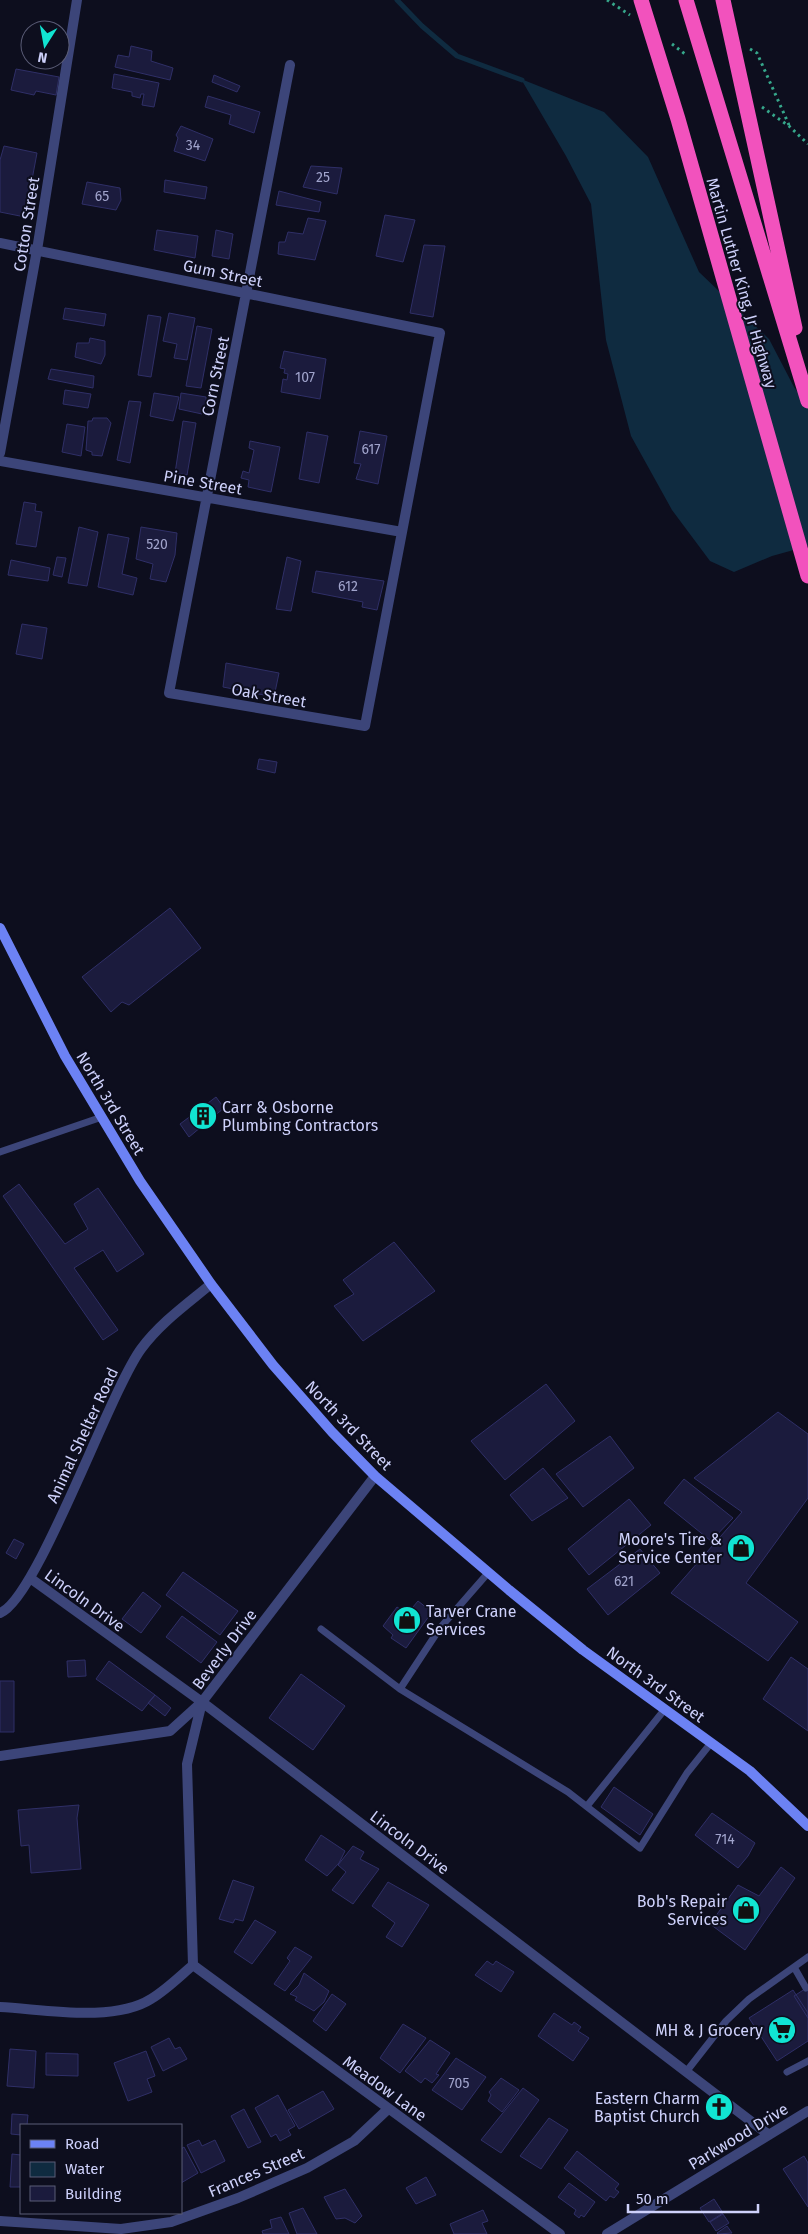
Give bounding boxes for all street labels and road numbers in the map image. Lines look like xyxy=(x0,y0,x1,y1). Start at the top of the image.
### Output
street label: Cotton Street xyxy=(10,175,43,273)
street label: Martin Luther King, Jr Highway xyxy=(702,176,781,391)
street label: Gum Street xyxy=(181,256,265,291)
street label: Corn Street xyxy=(198,334,233,418)
street label: Pine Street xyxy=(162,466,244,499)
street label: Oak Street xyxy=(230,680,308,711)
street label: North 3rd Street xyxy=(72,1048,149,1158)
street label: Animal Shelter Road xyxy=(43,1364,122,1506)
street label: North 3rd Street xyxy=(301,1377,396,1474)
street label: Lincoln Drive xyxy=(41,1565,128,1636)
street label: Beverly Drive xyxy=(188,1606,261,1693)
street label: North 3rd Street xyxy=(603,1642,709,1727)
street label: Lincoln Drive xyxy=(366,1806,453,1878)
street label: Meadow Lane xyxy=(339,2052,430,2125)
street label: Parkwood Drive xyxy=(685,2099,792,2174)
street label: Frances Street xyxy=(205,2144,307,2201)

